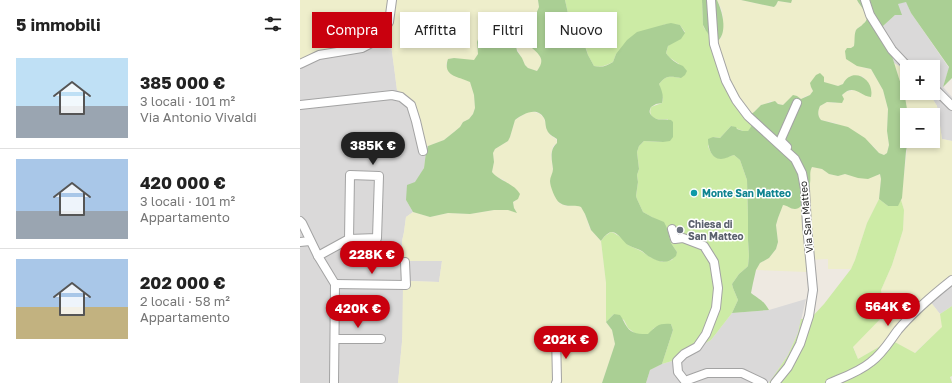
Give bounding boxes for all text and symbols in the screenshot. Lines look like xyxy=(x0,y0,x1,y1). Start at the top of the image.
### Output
chip: Compra xyxy=(312,12,392,48)
chip: Affitta xyxy=(400,12,470,48)
chip: Filtri xyxy=(478,12,537,48)
chip: Nuovo xyxy=(545,12,617,48)
icon: filters xyxy=(262,13,284,35)
text: 5 immobili xyxy=(16,14,101,35)
map controls xyxy=(900,60,940,148)
button: + xyxy=(900,60,940,100)
text: 385 000 € xyxy=(140,72,225,93)
icon: home xyxy=(48,74,96,122)
text: 3 locali · 101 m² xyxy=(140,93,235,109)
button: − xyxy=(900,108,940,148)
text: Via Antonio Vivaldi xyxy=(140,109,257,125)
pin: 385K € xyxy=(340,132,406,166)
text: 385K € xyxy=(350,137,396,153)
text: 420 000 € xyxy=(140,172,226,193)
icon: home xyxy=(48,175,96,223)
street label: Via San Matteo xyxy=(797,181,815,253)
place label: Monte San Matteo xyxy=(702,187,791,199)
marker: Monte San Matteo xyxy=(689,188,699,198)
text: 3 locali · 101 m² xyxy=(140,193,235,209)
text: Appartamento xyxy=(140,209,230,225)
place label: Chiesa di San Matteo xyxy=(688,218,744,242)
marker: Chiesa di San Matteo xyxy=(675,225,685,235)
pin: 228K € xyxy=(339,241,405,275)
text: 228K € xyxy=(349,246,395,262)
text: 202 000 € xyxy=(140,272,225,293)
icon: home xyxy=(48,275,96,323)
text: 2 locali · 58 m² xyxy=(140,293,230,309)
pin: 564K € xyxy=(855,293,921,327)
pin: 420K € xyxy=(325,295,391,329)
text: 564K € xyxy=(865,298,911,314)
text: 420K € xyxy=(335,300,381,316)
text: Appartamento xyxy=(140,309,230,325)
pin: 202K € xyxy=(533,326,599,360)
text: 202K € xyxy=(543,331,589,347)

